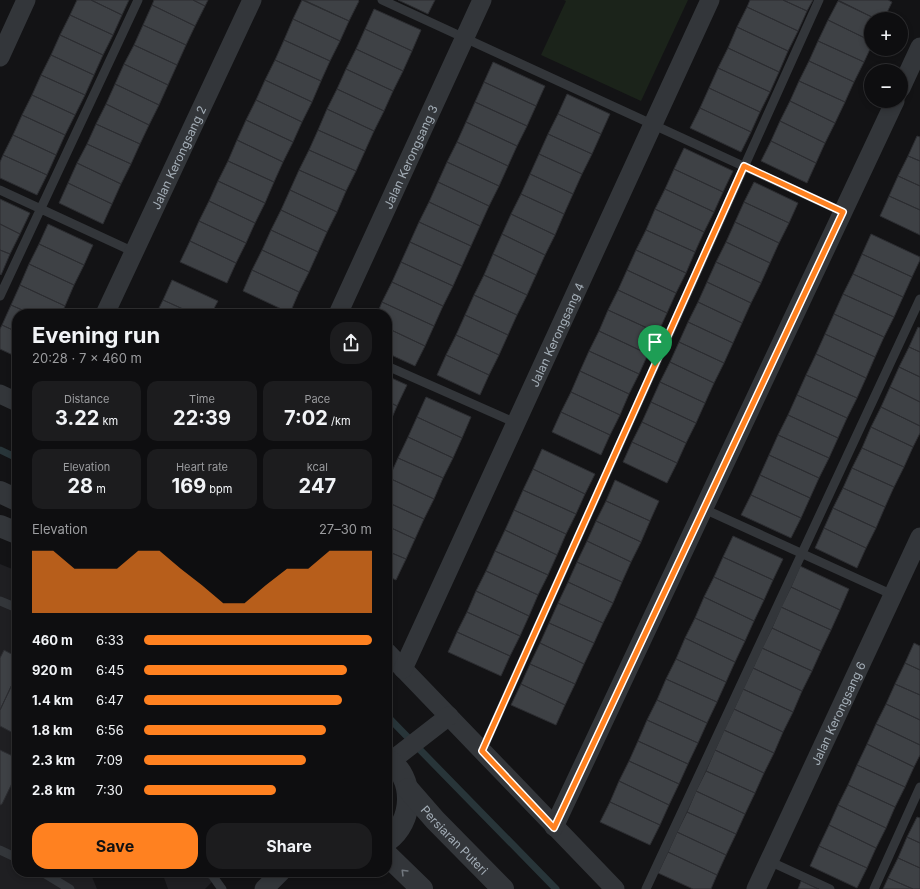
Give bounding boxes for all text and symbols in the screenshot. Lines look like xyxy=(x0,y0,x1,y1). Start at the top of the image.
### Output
map controls xyxy=(864,12,908,108)
button: + xyxy=(864,12,908,56)
button: − xyxy=(864,64,908,108)
street label: Jalan Kerongsang 3 xyxy=(380,102,440,211)
street label: Jalan Kerongsang 2 xyxy=(148,103,209,211)
street label: Jalan Kerongsang 4 xyxy=(526,280,587,389)
text: Evening run xyxy=(32,322,160,348)
button: share xyxy=(330,322,372,364)
pin xyxy=(638,325,672,366)
icon: arrive xyxy=(644,331,666,353)
text: 20:28 · 7 × 460 m xyxy=(32,350,142,366)
text: Distance xyxy=(64,392,109,406)
text: Time xyxy=(189,392,215,406)
text: Pace xyxy=(304,392,330,406)
text: 3.22 xyxy=(55,406,99,430)
text: 22:39 xyxy=(173,406,231,430)
text: 7:02 xyxy=(284,406,328,430)
text: km xyxy=(99,414,118,428)
text: /km xyxy=(328,414,351,428)
text: Elevation xyxy=(63,460,110,474)
text: Heart rate xyxy=(176,460,228,474)
text: kcal xyxy=(307,460,328,474)
text: 28 xyxy=(67,474,93,498)
text: 169 xyxy=(172,474,206,498)
text: 247 xyxy=(299,474,336,498)
text: m xyxy=(93,482,106,496)
text: bpm xyxy=(206,482,232,496)
text: Elevation xyxy=(32,521,88,537)
text: 27–30 m xyxy=(319,521,372,537)
text: 460 m xyxy=(32,632,73,648)
text: 6:33 xyxy=(96,632,124,648)
street label: Jalan Kerongsang 6 xyxy=(807,659,869,767)
text: 920 m xyxy=(32,662,72,678)
text: 6:45 xyxy=(96,662,124,678)
text: 1.4 km xyxy=(32,692,73,708)
text: 6:47 xyxy=(96,692,124,708)
text: 1.8 km xyxy=(32,722,73,738)
text: 6:56 xyxy=(96,722,124,738)
text: 2.3 km xyxy=(32,752,75,768)
text: 7:09 xyxy=(96,752,123,768)
text: 2.8 km xyxy=(32,782,75,798)
text: 7:30 xyxy=(96,782,123,798)
street label: Persiaran Puteri xyxy=(418,802,492,877)
button: Save xyxy=(32,823,198,869)
button: Share xyxy=(206,823,372,869)
one-way arrow xyxy=(401,869,409,877)

